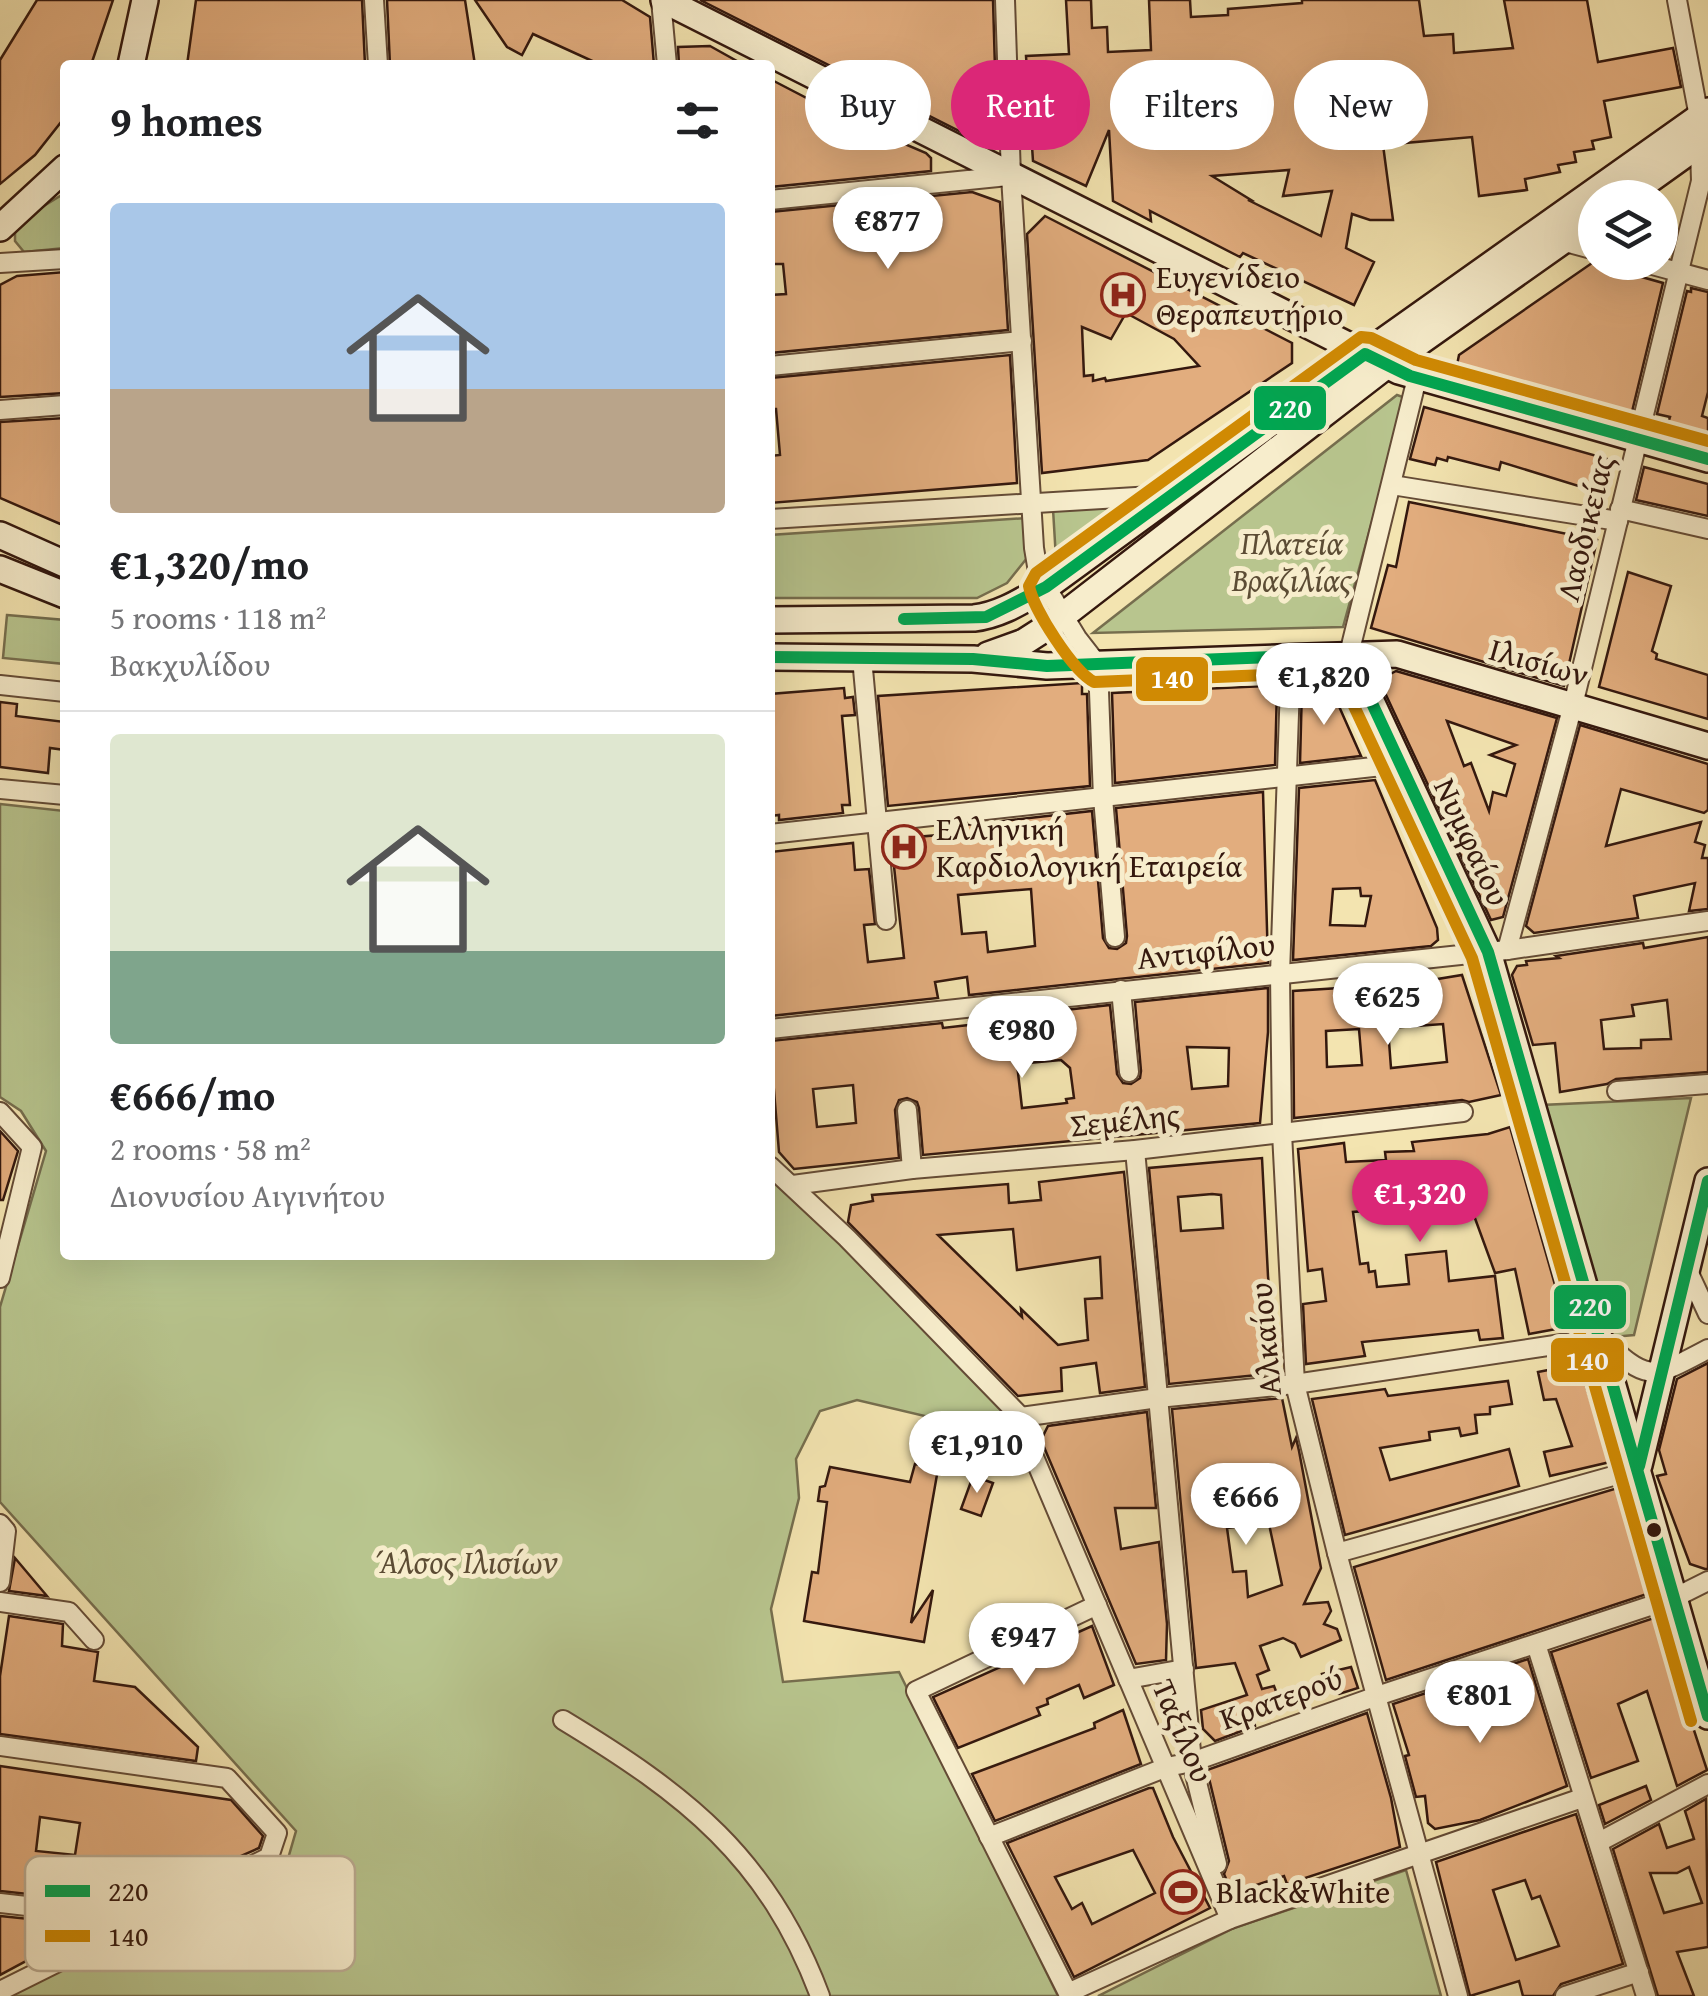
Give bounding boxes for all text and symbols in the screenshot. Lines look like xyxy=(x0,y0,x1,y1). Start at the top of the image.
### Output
chip: Buy xyxy=(805,60,931,150)
chip: Rent xyxy=(951,60,1090,150)
chip: Filters xyxy=(1110,60,1274,150)
chip: New xyxy=(1294,60,1428,150)
text: 9 homes xyxy=(110,90,263,151)
icon: filters xyxy=(670,93,725,148)
map controls xyxy=(1578,180,1678,280)
button: layers xyxy=(1578,180,1678,280)
pin: €877 xyxy=(829,187,947,272)
text: €877 xyxy=(855,196,921,243)
place label: Ευγενίδειο Θεραπευτήριο xyxy=(1156,253,1343,337)
icon: home xyxy=(328,268,508,448)
hospital icon: Ευγενίδειο Θεραπευτήριο xyxy=(1100,272,1146,318)
line badge: 220 xyxy=(1252,384,1328,432)
text: 220 xyxy=(1268,387,1312,428)
street label: Λαοδικείας xyxy=(1544,449,1625,606)
park label: Πλατεία Βραζιλίας xyxy=(1231,519,1353,603)
text: €1,320/mo xyxy=(110,533,309,594)
text: 5 rooms · 118 m² xyxy=(110,594,326,641)
street label: Ιλισίων xyxy=(1484,625,1595,698)
text: Βακχυλίδου xyxy=(110,641,270,688)
pin: €1,820 xyxy=(1243,643,1405,728)
text: €1,820 xyxy=(1278,652,1370,699)
line badge: 140 xyxy=(1134,655,1210,703)
text: 140 xyxy=(1150,657,1194,698)
street label: Νυμφαίου xyxy=(1422,770,1522,913)
icon: home xyxy=(328,799,508,979)
place label: Ελληνική Καρδιολογική Εταιρεία xyxy=(936,805,1243,889)
hospital icon: Ελληνική Καρδιολογική Εταιρεία xyxy=(881,824,927,870)
street label: Αντιφίλου xyxy=(1135,920,1277,981)
pin: €625 xyxy=(1329,963,1447,1048)
text: €625 xyxy=(1355,972,1421,1019)
pin: €980 xyxy=(963,996,1081,1081)
text: €980 xyxy=(989,1005,1055,1052)
text: €666/mo xyxy=(110,1064,275,1125)
street label: Σεμέλης xyxy=(1068,1090,1183,1149)
text: 2 rooms · 58 m² xyxy=(110,1125,311,1172)
pin: €1,320 xyxy=(1339,1160,1501,1245)
text: €1,320 xyxy=(1374,1169,1466,1216)
text: Διονυσίου Αιγινήτου xyxy=(110,1172,385,1219)
street label: Αλκαίου xyxy=(1236,1281,1293,1397)
line badge: 220 xyxy=(1552,1283,1628,1331)
text: 220 xyxy=(1568,1285,1612,1326)
line badge: 140 xyxy=(1549,1336,1626,1384)
text: 140 xyxy=(1565,1339,1609,1380)
pin: €1,910 xyxy=(896,1411,1058,1496)
text: €1,910 xyxy=(931,1420,1023,1467)
pin: €666 xyxy=(1187,1463,1305,1548)
text: €666 xyxy=(1213,1472,1279,1519)
unlabelled marker xyxy=(1644,1520,1664,1540)
park label: Άλσος Ιλισίων xyxy=(376,1538,558,1585)
pin: €947 xyxy=(965,1603,1083,1688)
text: €947 xyxy=(991,1612,1057,1659)
street label: Κρατερού xyxy=(1213,1654,1349,1741)
pin: €801 xyxy=(1421,1661,1539,1746)
text: €801 xyxy=(1447,1670,1513,1717)
street label: Ταξίλου xyxy=(1141,1672,1226,1790)
legend xyxy=(25,1856,355,1971)
place label: Black&White xyxy=(1216,1868,1390,1915)
sports icon: Black&White xyxy=(1160,1869,1206,1915)
text: 220 xyxy=(108,1870,148,1911)
text: 140 xyxy=(108,1915,148,1956)

